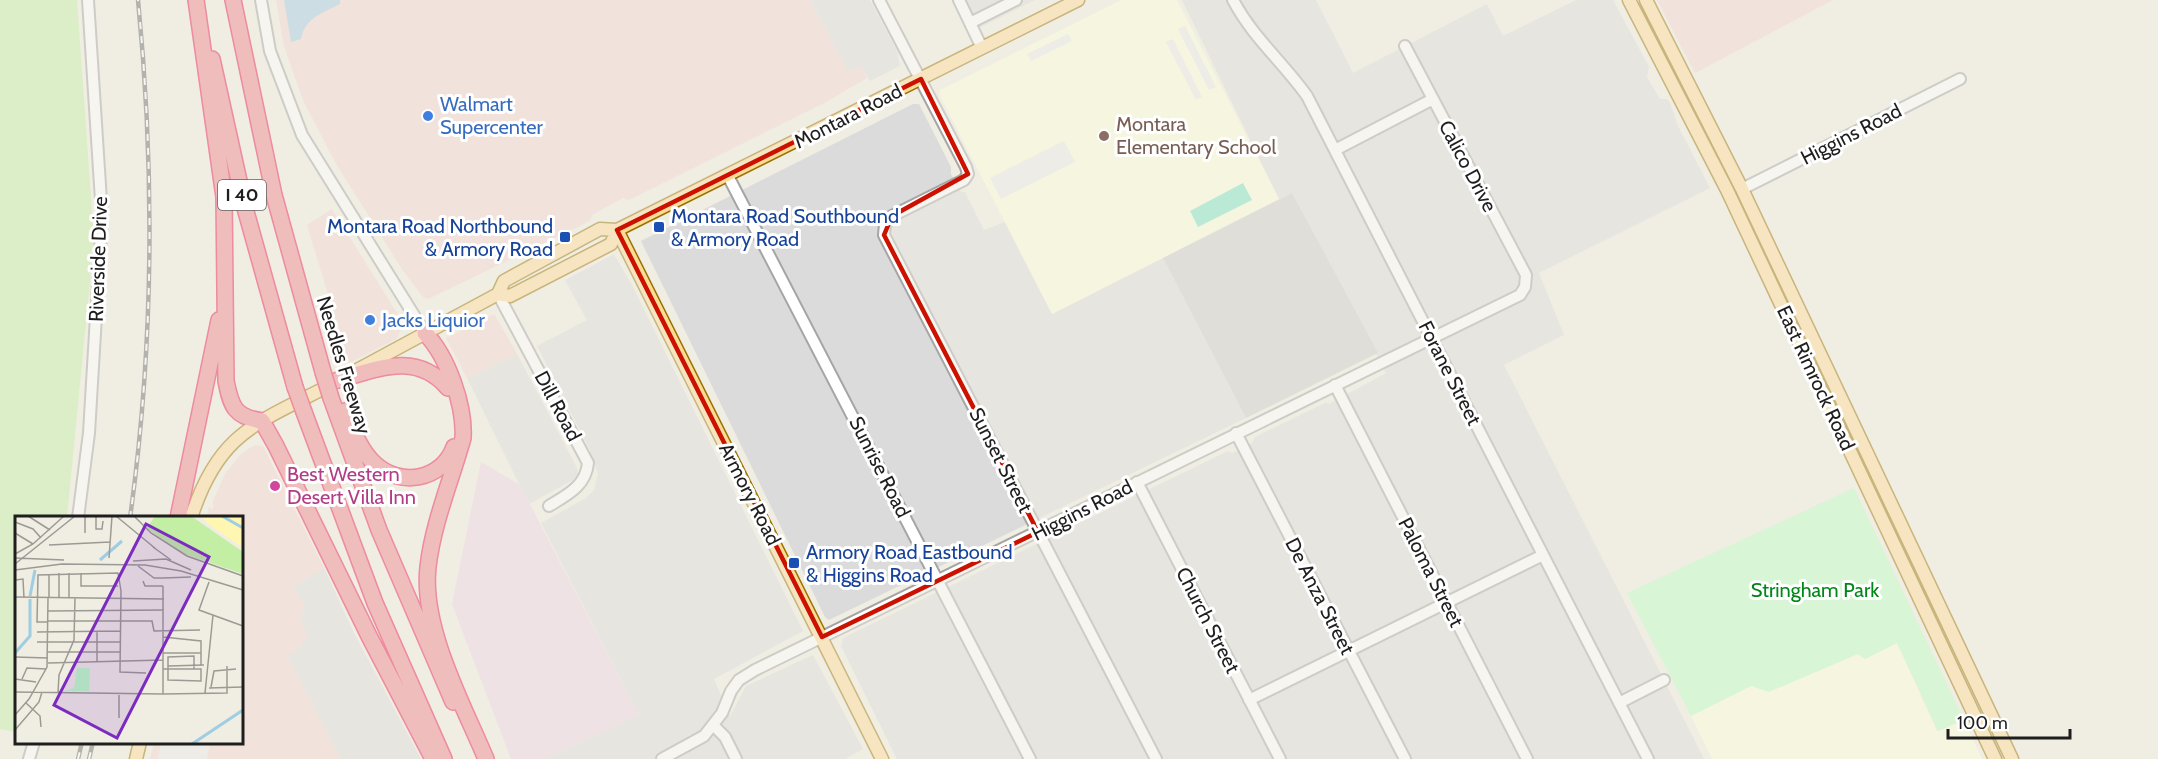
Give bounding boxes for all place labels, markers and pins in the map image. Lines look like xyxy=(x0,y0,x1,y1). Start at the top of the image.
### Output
place label: Walmart Supercenter xyxy=(440,92,544,139)
marker: Walmart Supercenter xyxy=(421,109,435,123)
place label: Montara Elementary School xyxy=(1116,112,1277,159)
marker: Montara Elementary School xyxy=(1097,129,1111,143)
place label: Montara Road Southbound & Armory Road xyxy=(671,204,899,251)
place label: Montara Road Northbound & Armory Road xyxy=(327,214,553,261)
marker: Montara Road Southbound & Armory Road xyxy=(652,220,666,234)
marker: Montara Road Northbound & Armory Road xyxy=(558,230,572,244)
place label: Jacks Liquior xyxy=(381,308,485,332)
marker: Jacks Liquior xyxy=(363,313,377,327)
place label: Best Western Desert Villa Inn xyxy=(287,462,416,509)
marker: Best Western Desert Villa Inn xyxy=(268,479,282,493)
place label: Armory Road Eastbound & Higgins Road xyxy=(806,540,1013,587)
marker: Armory Road Eastbound & Higgins Road xyxy=(787,556,801,570)

